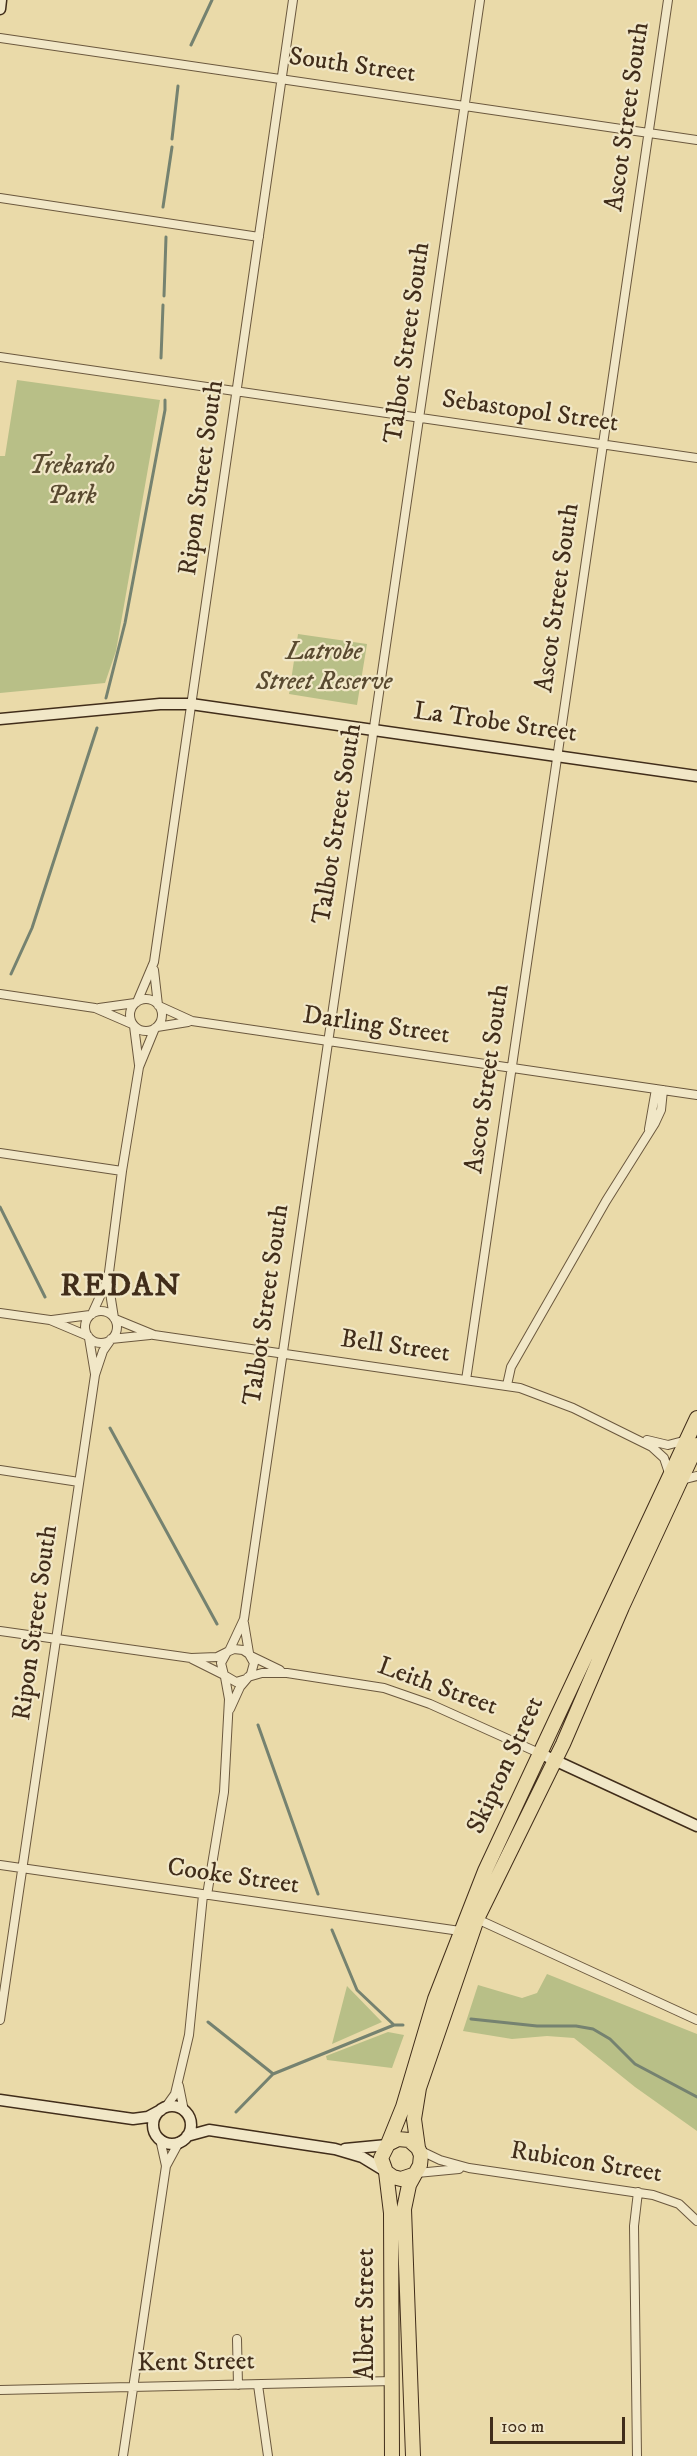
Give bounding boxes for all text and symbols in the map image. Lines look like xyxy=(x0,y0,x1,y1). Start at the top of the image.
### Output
street label: Ascot Street South xyxy=(600,20,658,214)
street label: South Street xyxy=(287,43,417,91)
street label: Talbot Street South xyxy=(379,240,439,446)
street label: Ripon Street South xyxy=(174,378,232,578)
street label: Sebastopol Street xyxy=(440,385,620,441)
park label: Trekardo Park xyxy=(29,452,115,514)
street label: Ascot Street South xyxy=(530,501,588,695)
park label: Latrobe Street Reserve xyxy=(256,638,392,700)
street label: La Trobe Street xyxy=(411,697,579,751)
street label: Talbot Street South xyxy=(308,721,370,927)
street label: Ascot Street South xyxy=(460,982,518,1176)
street label: Darling Street xyxy=(301,1001,451,1053)
street label: Talbot Street South xyxy=(238,1202,298,1408)
district label: REDAN xyxy=(60,1269,182,1307)
street label: Bell Street xyxy=(338,1325,452,1371)
street label: Ripon Street South xyxy=(8,1523,66,1723)
street label: Leith Street xyxy=(373,1652,501,1724)
street label: Skipton Street xyxy=(462,1692,552,1840)
street label: Cooke Street xyxy=(165,1853,301,1903)
street label: Rubicon Street xyxy=(508,2137,664,2191)
street label: Albert Street xyxy=(352,2248,384,2380)
street label: Kent Street xyxy=(137,2347,255,2381)
scale bar xyxy=(493,2405,628,2443)
text: 100 m xyxy=(501,2416,544,2438)

